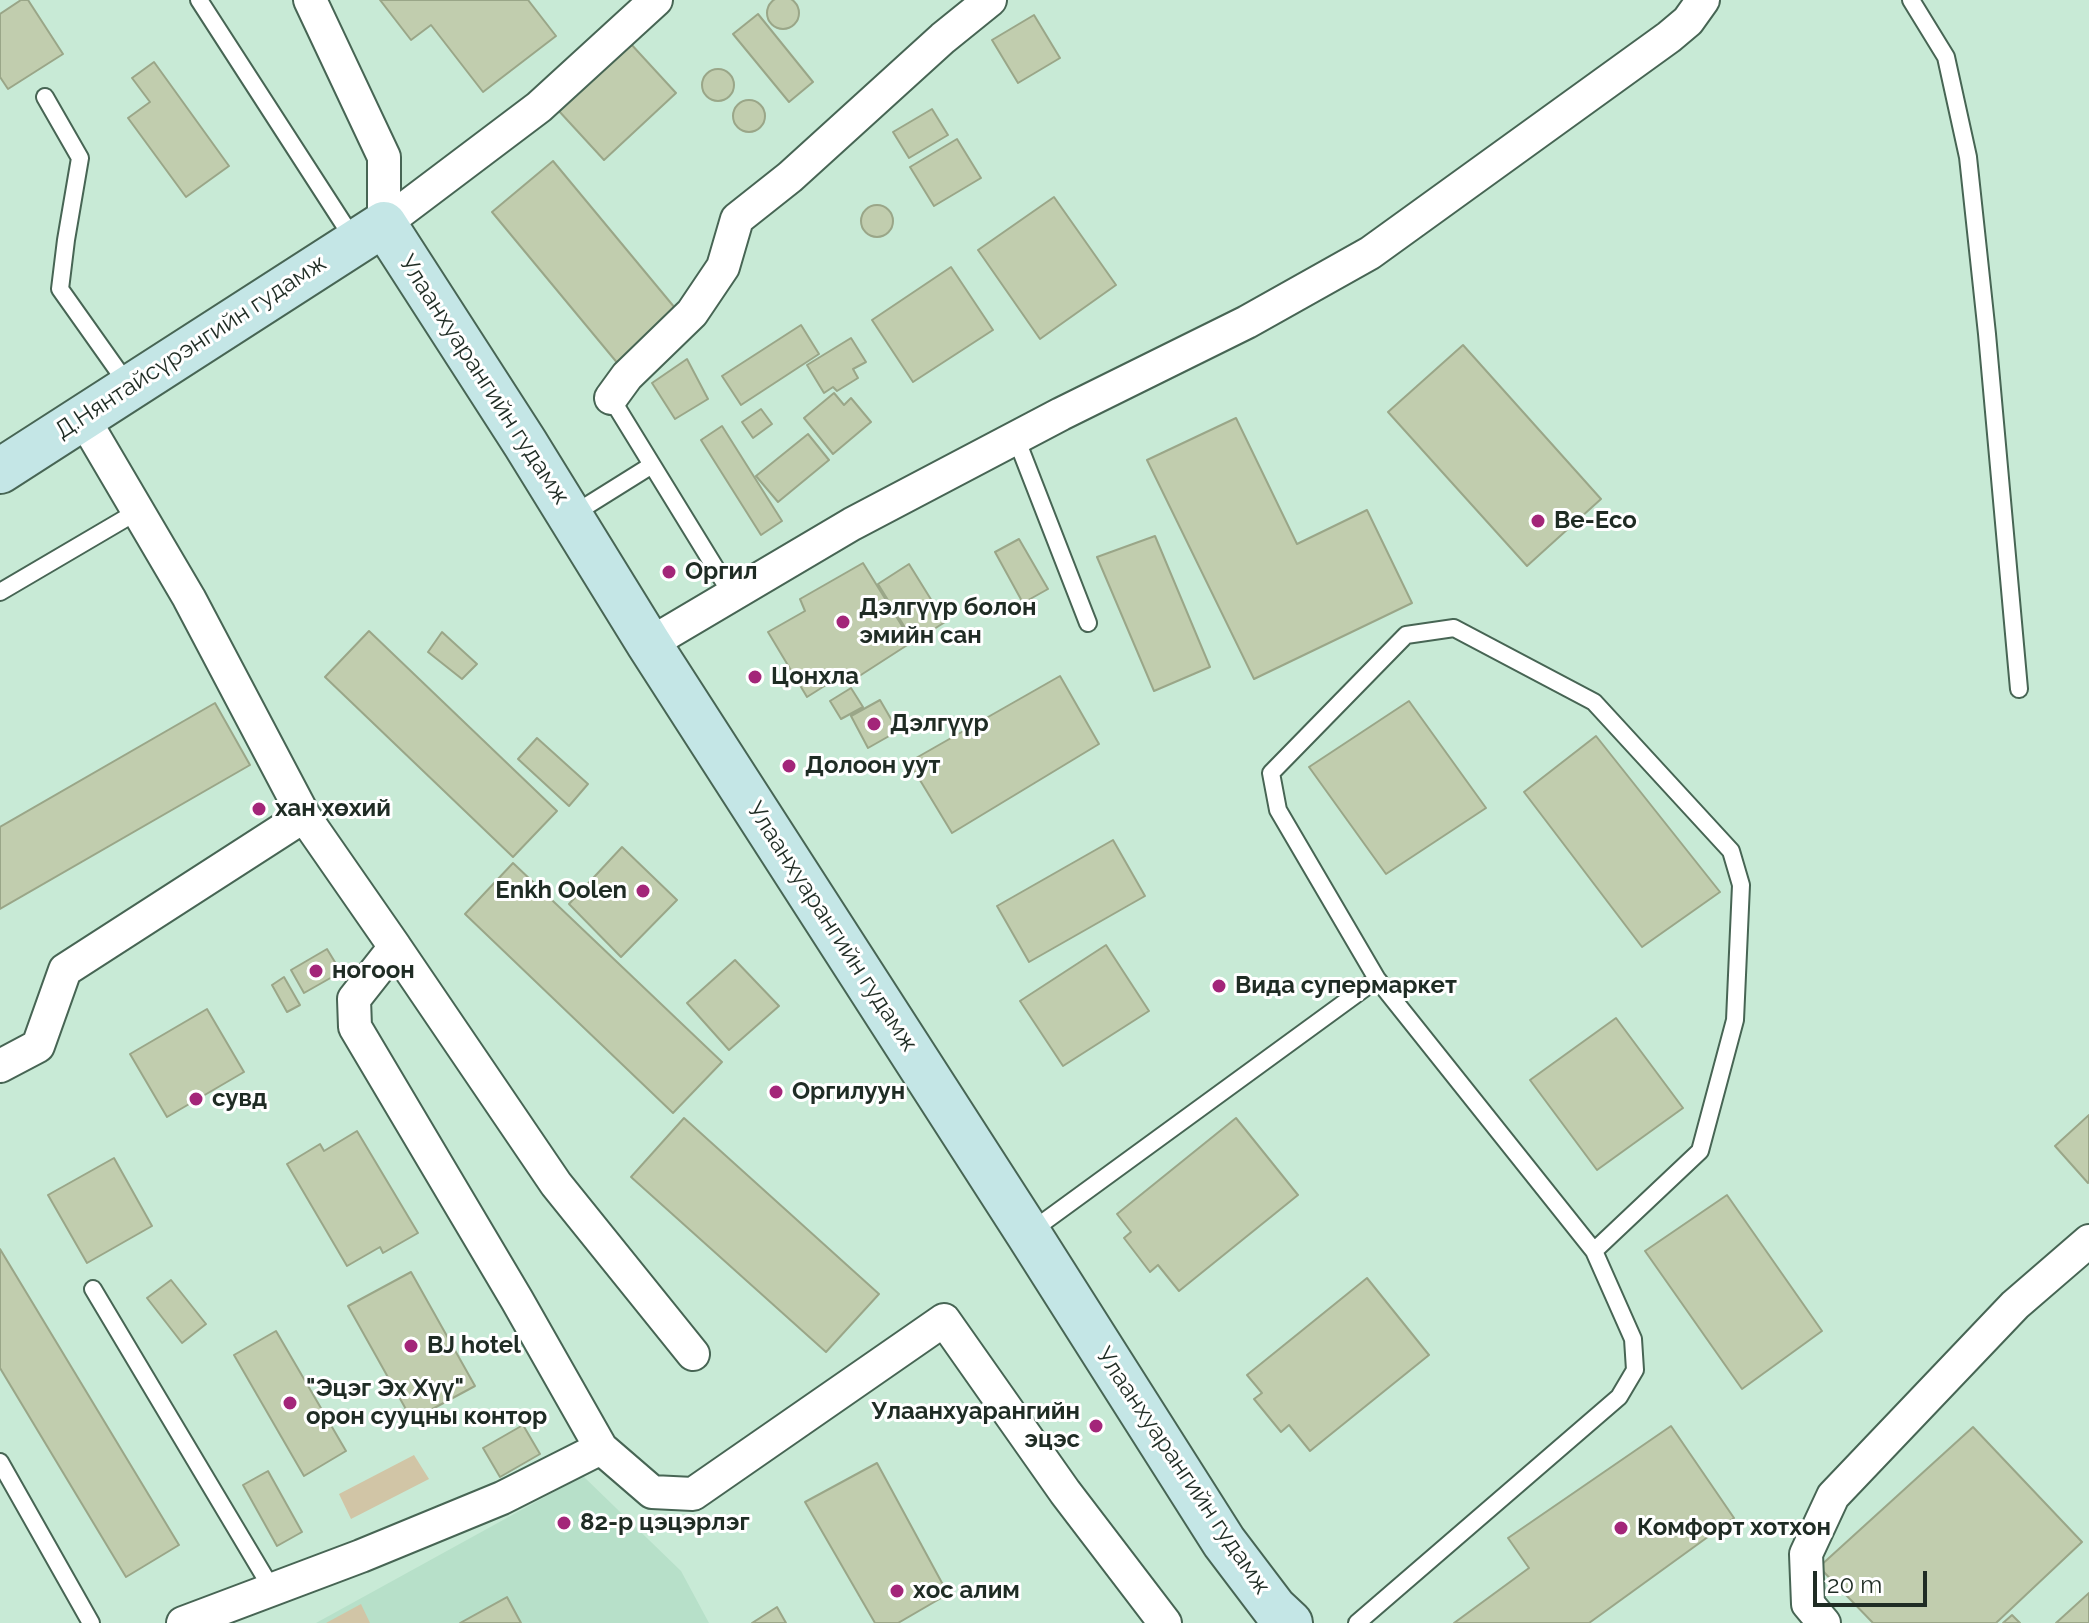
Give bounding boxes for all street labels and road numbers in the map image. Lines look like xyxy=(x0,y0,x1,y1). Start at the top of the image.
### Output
street label: Д.Нянтайсүрэнгийн гудамж xyxy=(50,249,332,445)
street label: Улаанхуарангийн гудамж xyxy=(392,250,576,510)
street label: Улаанхуарангийн гудамж xyxy=(740,797,924,1057)
street label: Улаанхуарангийн гудамж xyxy=(1089,1342,1277,1600)

